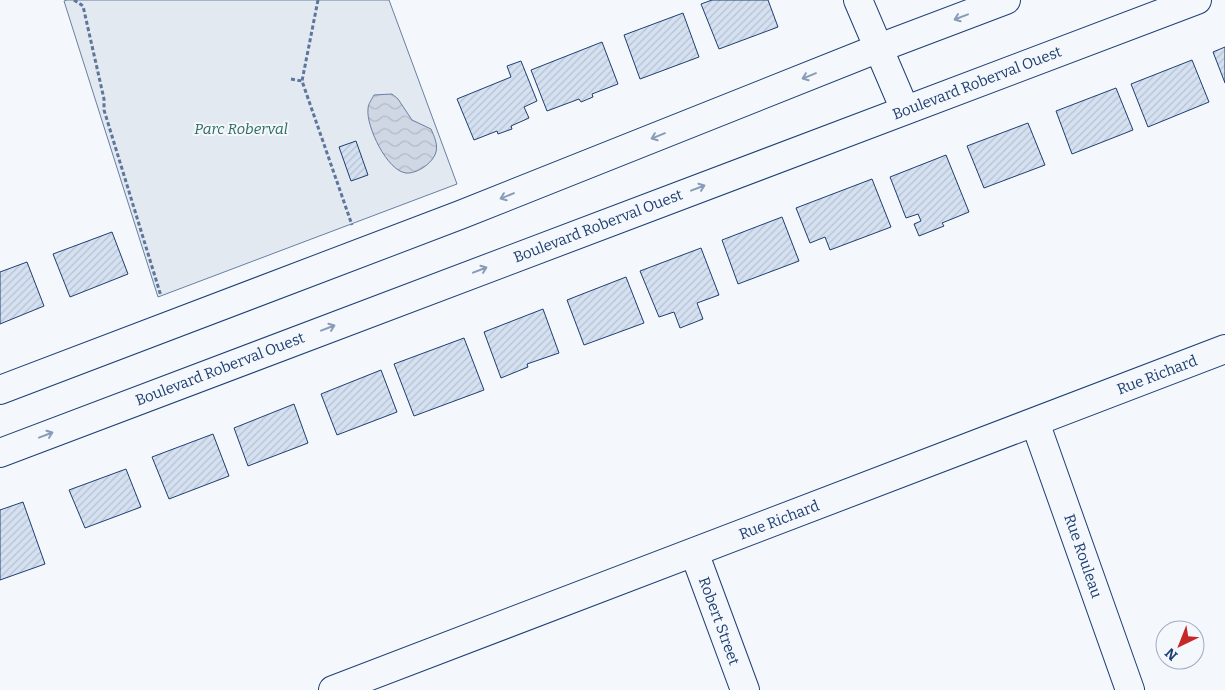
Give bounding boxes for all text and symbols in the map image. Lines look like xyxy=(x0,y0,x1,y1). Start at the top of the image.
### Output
one-way arrow xyxy=(953,13,969,22)
street label: Boulevard Roberval Ouest xyxy=(890,42,1065,124)
one-way arrow xyxy=(802,72,817,81)
park label: Parc Roberval xyxy=(194,120,288,138)
one-way arrow xyxy=(651,132,666,141)
one-way arrow xyxy=(689,183,705,192)
street label: Boulevard Roberval Ouest xyxy=(511,185,686,267)
one-way arrow xyxy=(500,192,515,201)
one-way arrow xyxy=(472,265,487,274)
one-way arrow xyxy=(320,323,336,332)
street label: Boulevard Roberval Ouest xyxy=(133,328,308,410)
street label: Rue Richard xyxy=(1114,351,1200,399)
one-way arrow xyxy=(37,430,53,439)
street label: Rue Richard xyxy=(736,496,822,544)
street label: Rue Rouleau xyxy=(1060,512,1106,600)
street label: Robert Street xyxy=(695,574,743,668)
north arrow xyxy=(1155,620,1205,670)
text: N xyxy=(1162,644,1181,664)

